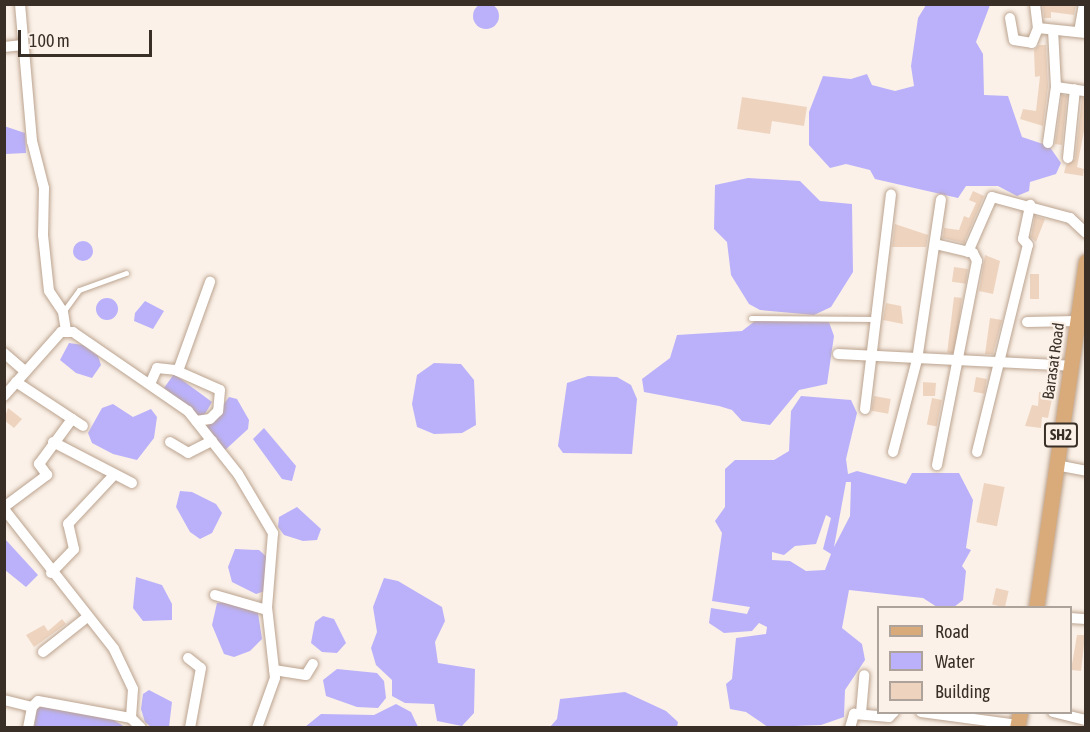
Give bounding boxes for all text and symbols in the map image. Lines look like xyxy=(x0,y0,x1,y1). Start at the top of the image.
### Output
scale bar xyxy=(21,18,154,56)
text: 100 m xyxy=(29,30,70,51)
street label: Barasat Road xyxy=(1038,321,1068,401)
road number: SH2 xyxy=(1043,423,1079,447)
legend xyxy=(877,606,1072,714)
text: Road xyxy=(935,621,969,642)
text: Water xyxy=(935,651,974,672)
text: Building xyxy=(935,681,990,702)

